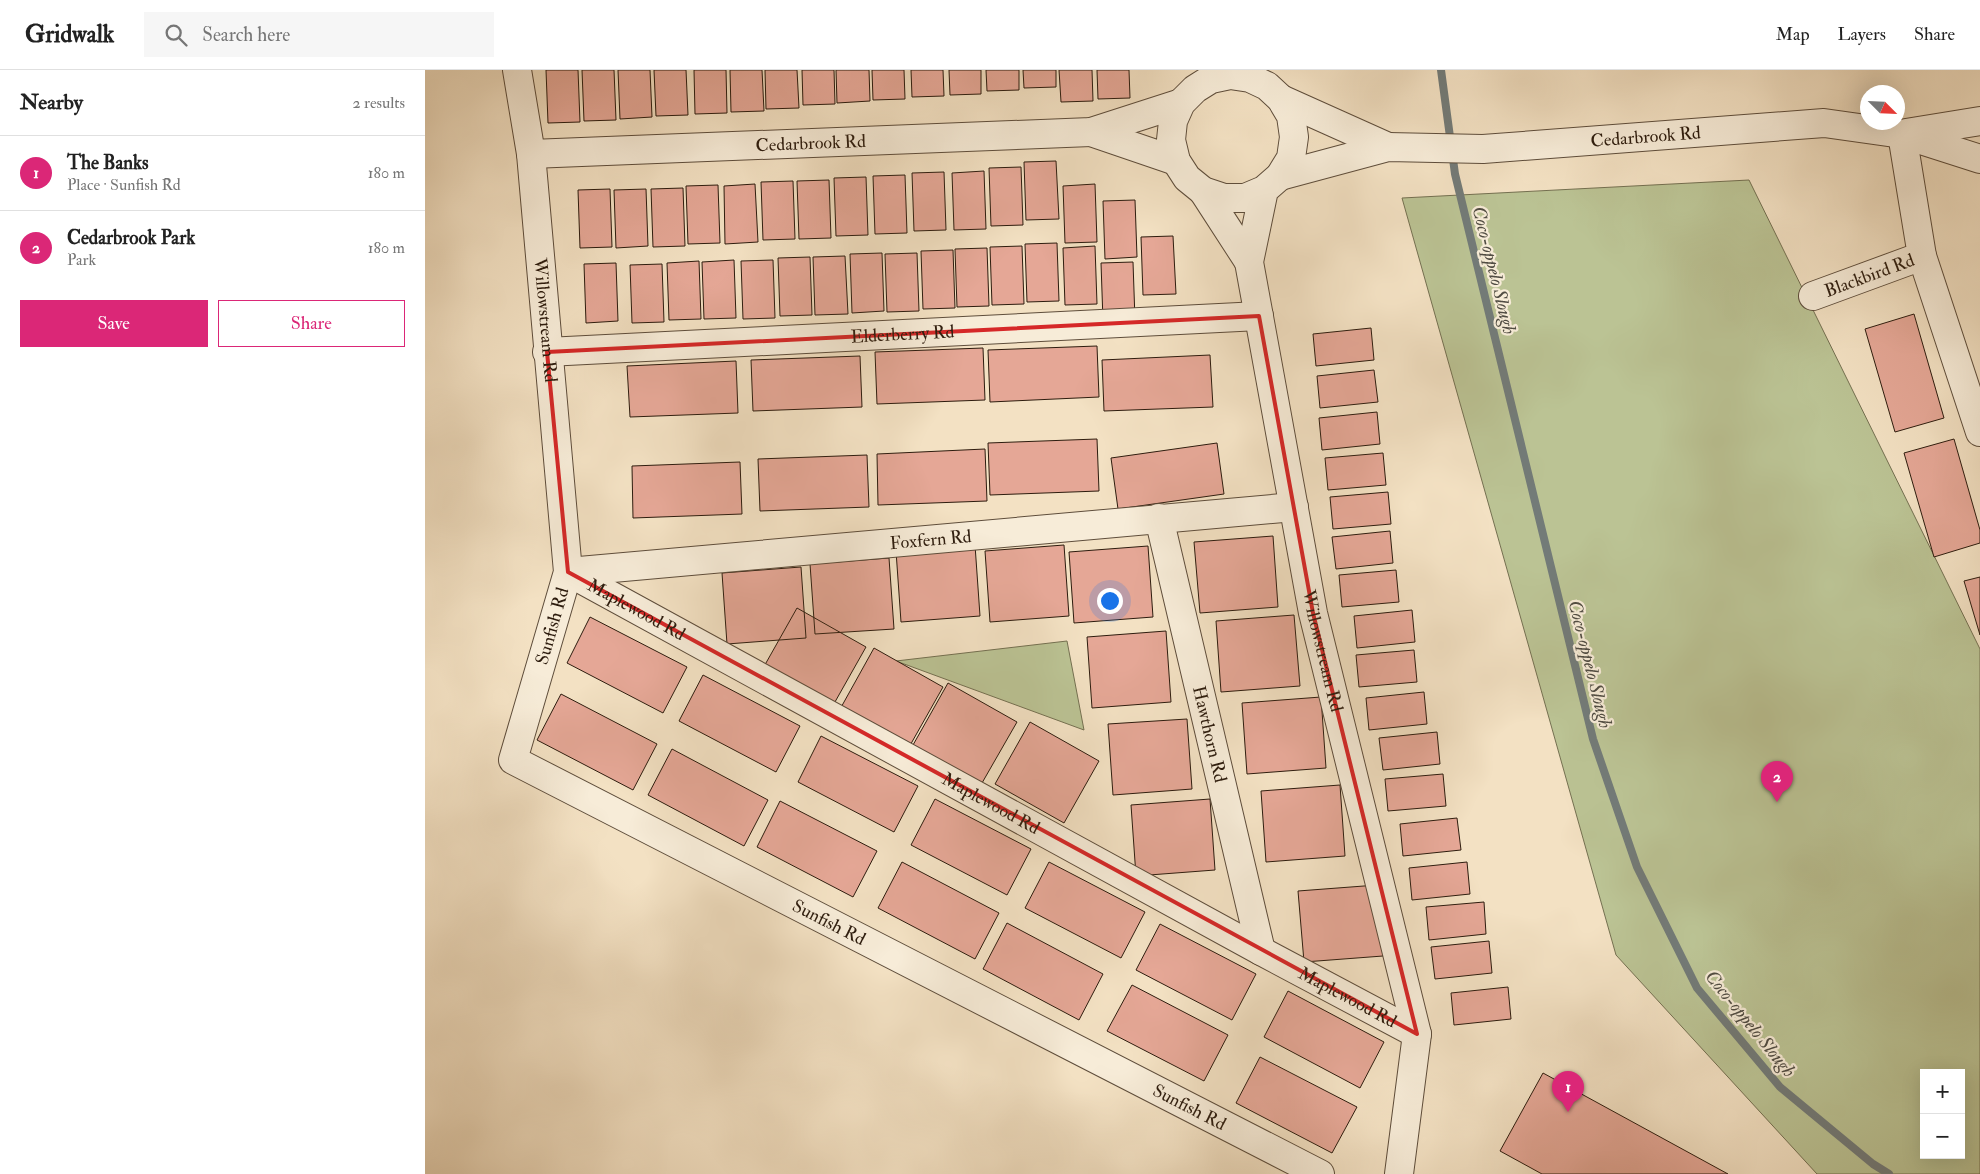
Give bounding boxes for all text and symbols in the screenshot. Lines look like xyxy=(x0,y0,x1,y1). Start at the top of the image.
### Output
search box xyxy=(144,12,494,57)
text: Gridwalk xyxy=(25,19,114,50)
icon: search xyxy=(162,21,190,49)
text: Search here xyxy=(202,23,290,47)
text: Map xyxy=(1776,23,1810,46)
text: Layers xyxy=(1838,23,1886,46)
text: Share xyxy=(1914,23,1955,46)
north arrow xyxy=(1860,85,1905,130)
text: Nearby xyxy=(20,89,83,116)
text: 2 results xyxy=(352,93,405,113)
street label: Cedarbrook Rd xyxy=(1590,121,1702,153)
street label: Cedarbrook Rd xyxy=(755,130,867,157)
text: The Banks xyxy=(67,151,149,175)
text: 1 xyxy=(33,163,39,183)
text: 180 m xyxy=(368,163,405,183)
text: Place · Sunfish Rd xyxy=(67,175,181,195)
water label: Coco-oppelo Slough xyxy=(1467,204,1522,337)
text: Cedarbrook Park xyxy=(67,226,195,250)
text: 2 xyxy=(32,238,40,258)
text: 180 m xyxy=(368,238,405,258)
street label: Blackbird Rd xyxy=(1821,249,1918,303)
text: Park xyxy=(67,250,96,270)
street label: Willowstream Rd xyxy=(528,256,562,384)
button: Save xyxy=(20,300,208,347)
button: Share xyxy=(218,300,405,347)
street label: Elderberry Rd xyxy=(850,320,955,349)
street label: Foxfern Rd xyxy=(889,525,973,555)
street label: Maplewood Rd xyxy=(583,574,689,646)
street label: Sunfish Rd xyxy=(530,585,575,667)
street label: Willowstream Rd xyxy=(1297,587,1348,714)
your location xyxy=(1097,588,1123,614)
water label: Coco-oppelo Slough xyxy=(1563,598,1618,731)
street label: Hawthorn Rd xyxy=(1187,684,1232,785)
pin: 2 xyxy=(1761,761,1793,802)
street label: Maplewood Rd xyxy=(938,768,1044,840)
street label: Sunfish Rd xyxy=(788,894,870,951)
street label: Maplewood Rd xyxy=(1294,962,1401,1033)
water label: Coco-oppelo Slough xyxy=(1700,965,1801,1082)
map controls xyxy=(1920,1069,1965,1159)
button: + xyxy=(1920,1069,1965,1114)
pin: 1 xyxy=(1552,1071,1584,1112)
street label: Sunfish Rd xyxy=(1149,1079,1230,1136)
button: − xyxy=(1920,1114,1965,1159)

